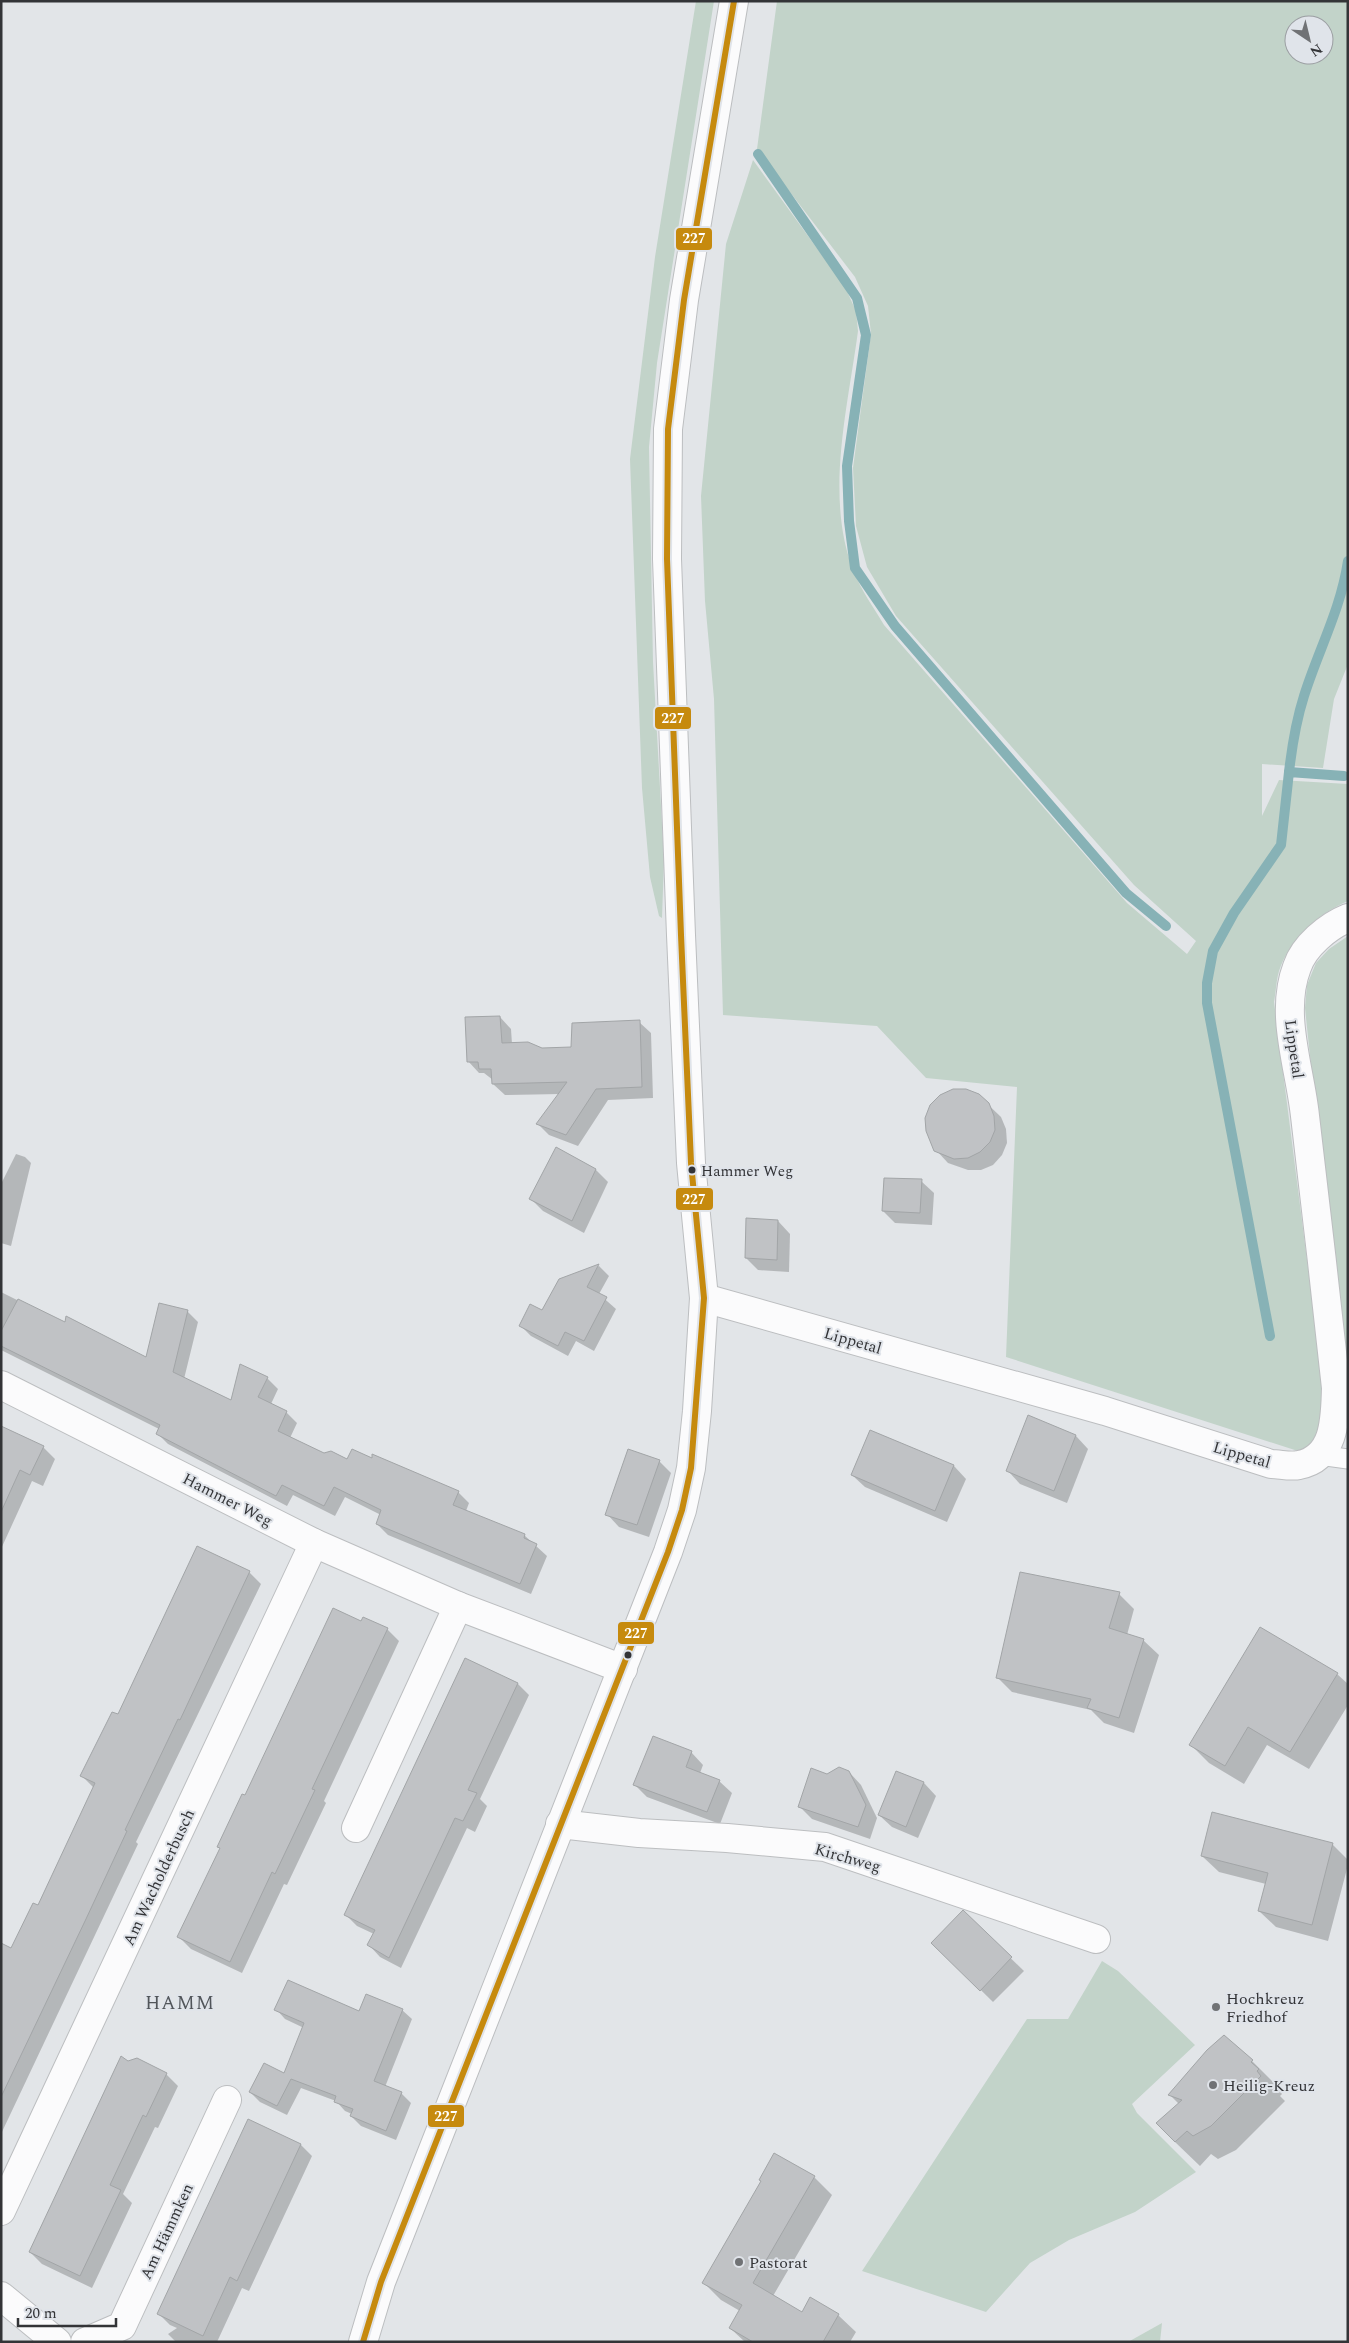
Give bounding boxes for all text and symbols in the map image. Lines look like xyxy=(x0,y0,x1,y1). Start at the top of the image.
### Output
north arrow xyxy=(1284,15,1334,65)
text: N xyxy=(1305,38,1327,62)
line badge: 227 xyxy=(675,227,713,251)
text: 227 xyxy=(682,228,706,249)
line badge: 227 xyxy=(654,706,692,730)
text: 227 xyxy=(661,708,685,729)
street label: Lippetal xyxy=(1278,1018,1310,1080)
place label: Hammer Weg xyxy=(701,1160,793,1183)
marker: Hammer Weg xyxy=(687,1165,697,1175)
line badge: 227 xyxy=(675,1187,714,1211)
text: 227 xyxy=(682,1189,706,1210)
street label: Lippetal xyxy=(821,1321,884,1361)
street label: Lippetal xyxy=(1210,1435,1273,1475)
street label: Hammer Weg xyxy=(178,1467,277,1533)
line badge: 227 xyxy=(617,1621,655,1645)
text: 227 xyxy=(624,1623,648,1644)
unlabelled marker xyxy=(623,1650,633,1660)
street label: Am Wacholderbusch xyxy=(117,1805,201,1950)
street label: Kirchweg xyxy=(812,1837,884,1879)
place label: Hochkreuz Friedhof xyxy=(1226,1987,1304,2029)
district label: HAMM xyxy=(145,1989,215,2018)
marker: Hochkreuz Friedhof xyxy=(1210,2001,1222,2013)
place label: Heilig-Kreuz xyxy=(1223,2074,1315,2098)
marker: Heilig-Kreuz xyxy=(1207,2079,1219,2091)
line badge: 227 xyxy=(427,2104,465,2128)
text: 227 xyxy=(434,2106,458,2127)
street label: Am Hämmken xyxy=(134,2179,200,2284)
place label: Pastorat xyxy=(749,2251,808,2275)
marker: Pastorat xyxy=(733,2256,745,2268)
scale bar xyxy=(18,2296,115,2328)
text: 20 m xyxy=(25,2302,57,2325)

